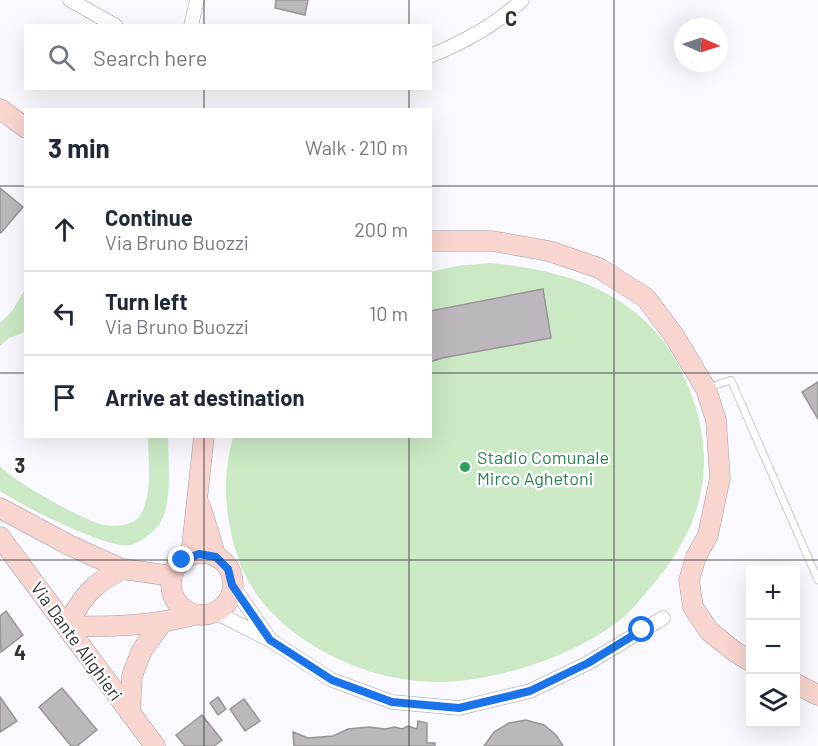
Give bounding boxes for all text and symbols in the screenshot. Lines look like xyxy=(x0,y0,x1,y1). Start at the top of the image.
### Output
text: C xyxy=(505,6,517,30)
north arrow xyxy=(674,18,728,72)
search box xyxy=(24,24,432,90)
icon: search xyxy=(45,41,78,74)
text: Search here xyxy=(93,44,207,70)
text: 3 min xyxy=(48,132,110,163)
text: Walk · 210 m xyxy=(305,135,408,159)
text: Continue xyxy=(105,204,193,230)
icon: ahead xyxy=(48,213,81,246)
text: 200 m xyxy=(354,217,408,241)
text: Via Bruno Buozzi xyxy=(105,230,249,254)
text: Turn left xyxy=(105,288,188,314)
icon: left xyxy=(48,297,81,330)
text: 10 m xyxy=(369,301,408,325)
text: Via Bruno Buozzi xyxy=(105,314,249,338)
icon: arrive xyxy=(48,381,81,414)
text: Arrive at destination xyxy=(105,384,304,410)
place label: Stadio Comunale Mirco Aghetoni xyxy=(477,446,609,489)
text: 3 xyxy=(15,453,25,477)
marker: Stadio Comunale Mirco Aghetoni xyxy=(458,460,472,474)
route end xyxy=(168,546,194,572)
map controls xyxy=(746,566,800,728)
button: + xyxy=(746,566,800,620)
street label: Via Dante Alighieri xyxy=(26,577,128,705)
route start xyxy=(628,616,654,642)
button: − xyxy=(746,620,800,674)
text: 4 xyxy=(14,640,26,664)
button: layers xyxy=(746,674,800,728)

